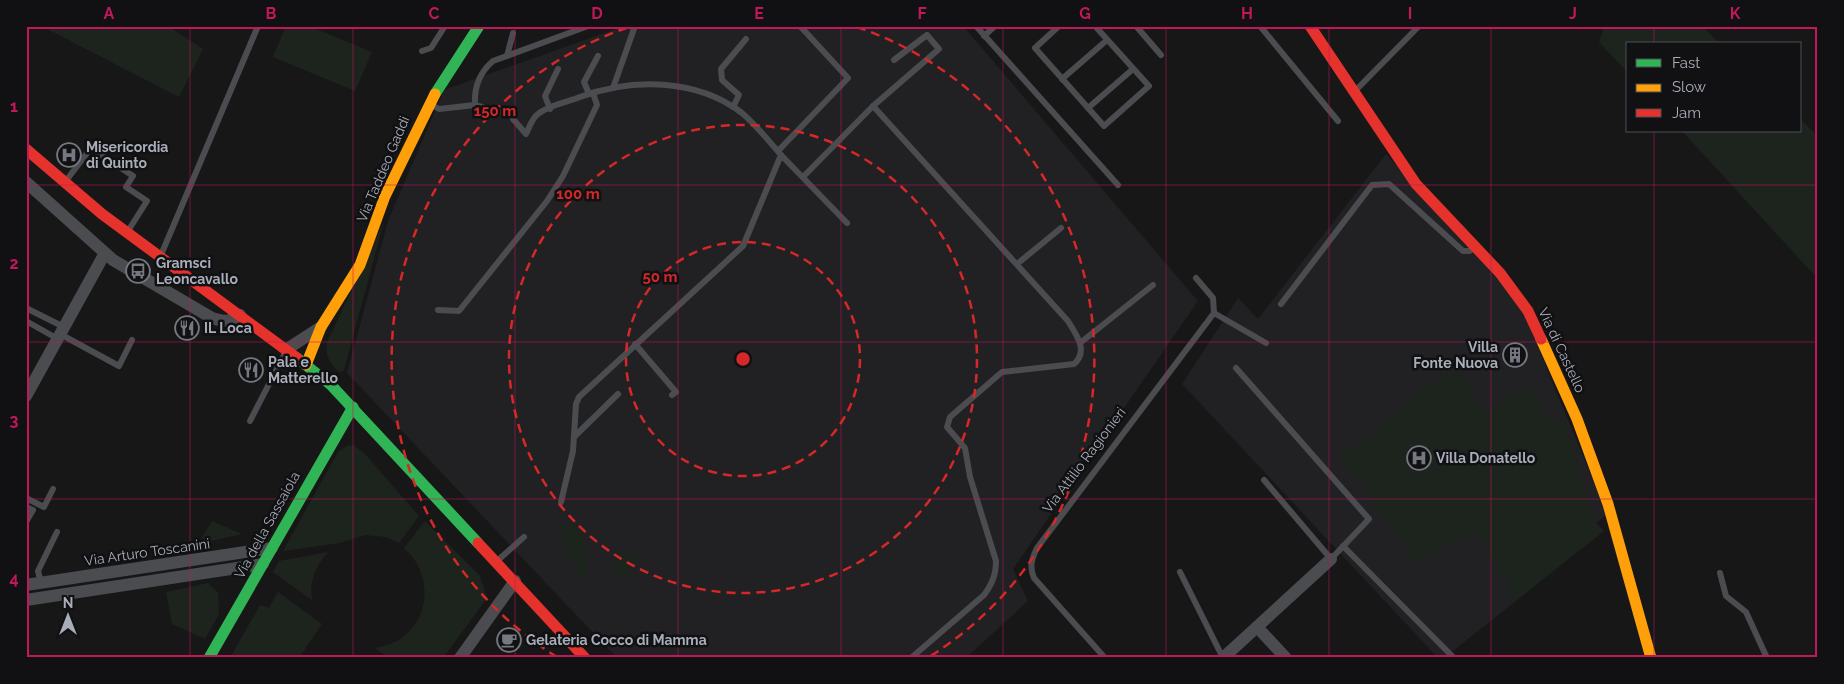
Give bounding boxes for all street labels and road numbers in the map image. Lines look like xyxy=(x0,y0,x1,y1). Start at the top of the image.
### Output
street label: Via Taddeo Gaddi xyxy=(353,114,413,224)
street label: Via di Castello xyxy=(1535,305,1589,395)
street label: Via Attilio Ragionieri xyxy=(1039,404,1129,516)
street label: Via della Sassaiola xyxy=(231,469,303,581)
street label: Via Arturo Toscanini xyxy=(83,535,211,569)

